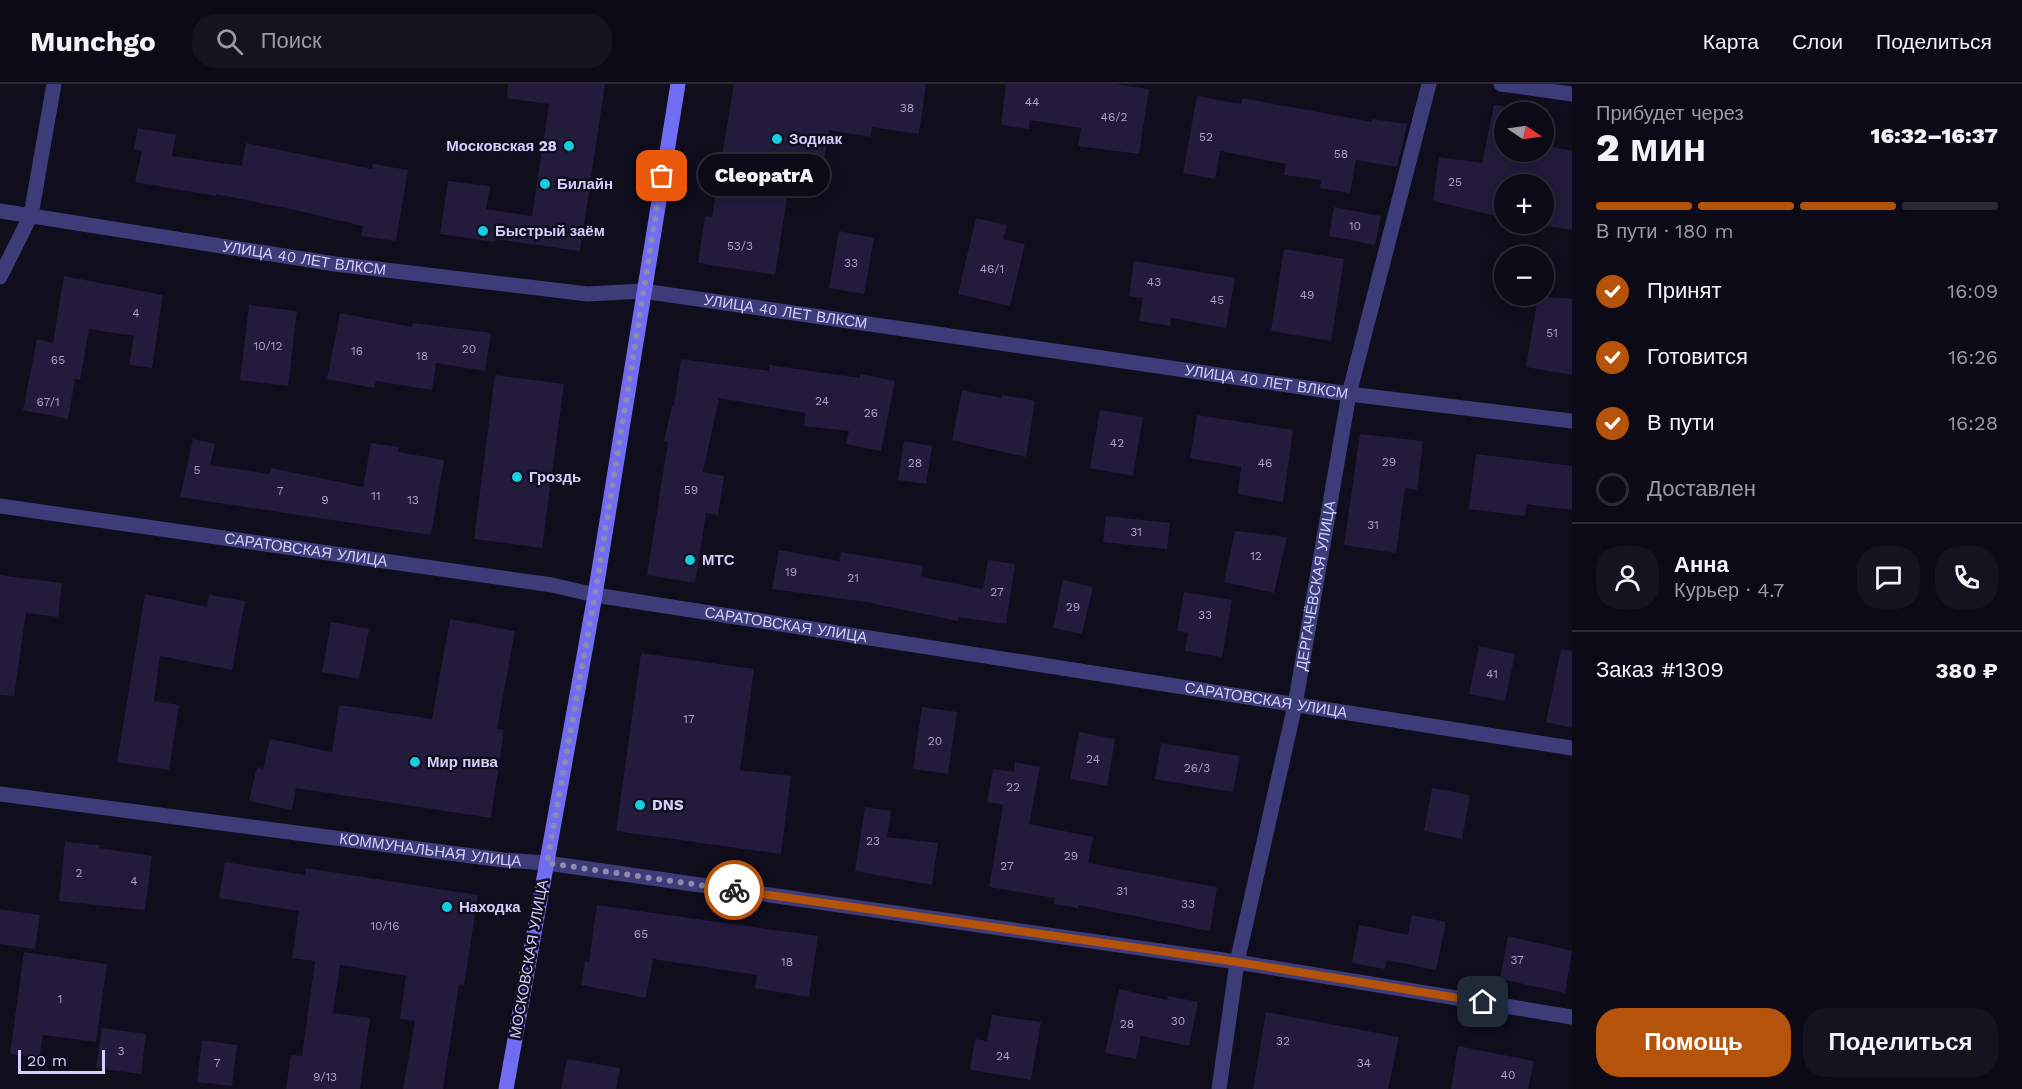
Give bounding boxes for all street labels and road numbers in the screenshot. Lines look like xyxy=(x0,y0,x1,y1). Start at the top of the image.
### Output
street label: УЛИЦА 40 ЛЕТ ВЛКСМ xyxy=(221,237,387,279)
street label: УЛИЦА 40 ЛЕТ ВЛКСМ xyxy=(702,291,868,333)
street label: УЛИЦА 40 ЛЕТ ВЛКСМ xyxy=(1183,361,1349,403)
street label: ДЕРГАЧЁВСКАЯ УЛИЦА xyxy=(1292,499,1339,672)
street label: САРАТОВСКАЯ УЛИЦА xyxy=(223,529,389,570)
street label: САРАТОВСКАЯ УЛИЦА xyxy=(703,603,869,647)
street label: САРАТОВСКАЯ УЛИЦА xyxy=(1183,678,1349,722)
street label: КОММУНАЛЬНАЯ УЛИЦА xyxy=(338,830,522,870)
street label: МОСКОВСКАЯ УЛИЦА xyxy=(506,878,552,1040)

